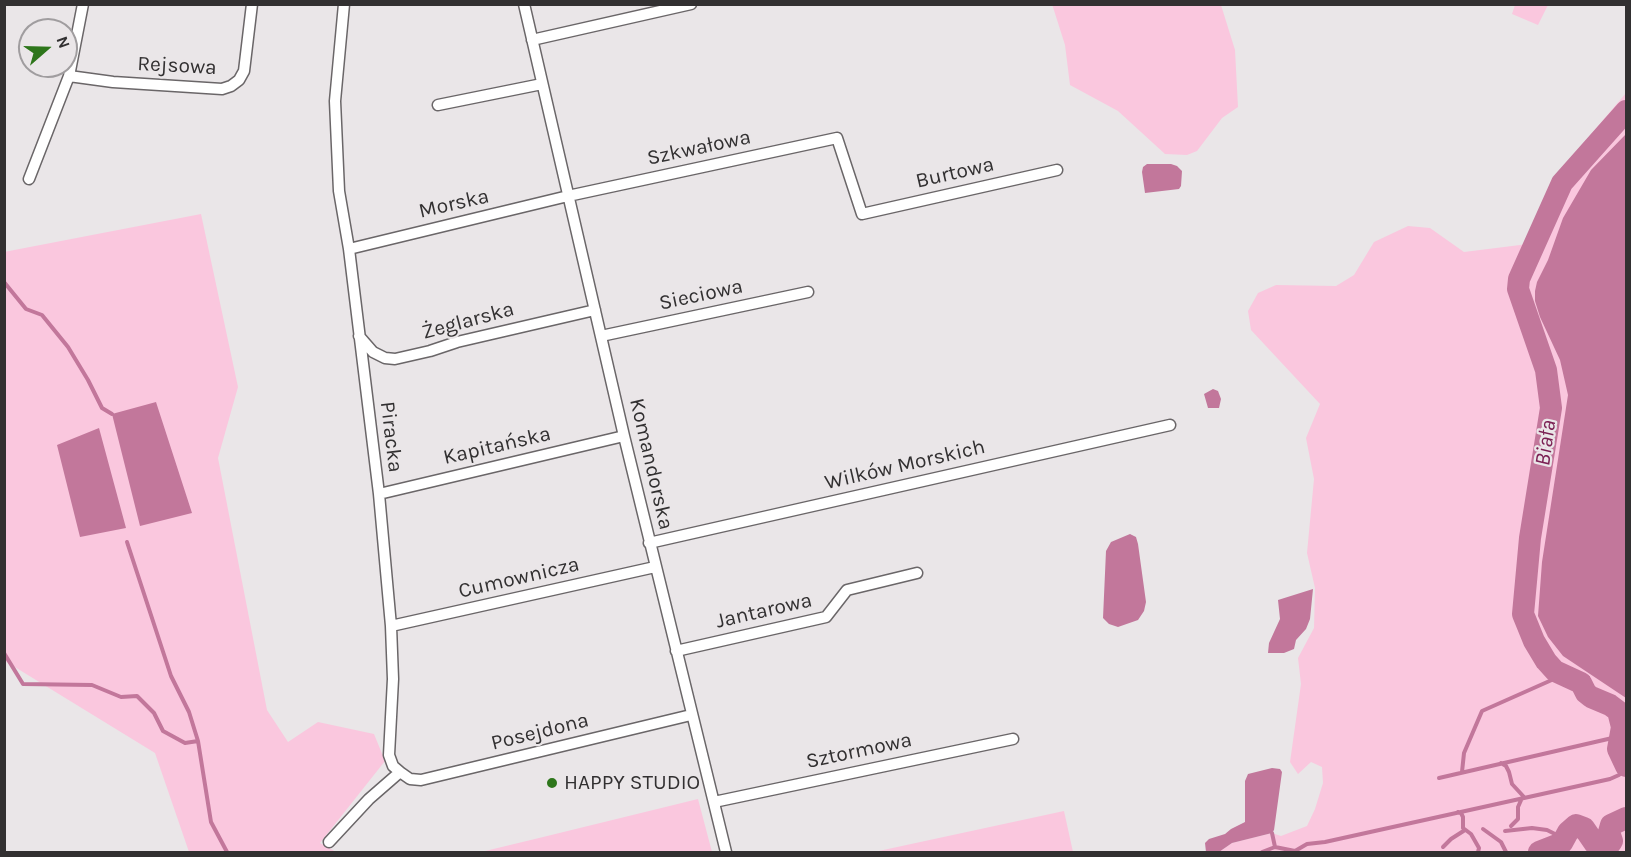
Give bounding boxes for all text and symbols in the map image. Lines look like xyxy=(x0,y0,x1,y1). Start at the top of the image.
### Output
north arrow xyxy=(18,18,78,78)
text: N xyxy=(53,34,74,51)
street label: Rejsowa xyxy=(137,51,217,81)
street label: Szkwałowa xyxy=(645,125,753,171)
street label: Burtowa xyxy=(913,152,997,194)
street label: Morska xyxy=(416,184,492,224)
street label: Sieciowa xyxy=(657,274,745,316)
street label: Żeglarska xyxy=(419,297,517,345)
street label: Komandorska xyxy=(624,396,678,532)
street label: Piracka xyxy=(374,400,408,474)
water label: Biała xyxy=(1530,418,1562,468)
street label: Kapitańska xyxy=(441,421,553,471)
street label: Wilków Morskich xyxy=(822,434,988,496)
street label: Cumownicza xyxy=(456,552,582,604)
street label: Jantarowa xyxy=(713,588,815,634)
street label: Posejdona xyxy=(489,708,591,756)
street label: Sztormowa xyxy=(804,727,914,775)
place label: HAPPY STUDIO xyxy=(564,770,700,796)
marker: HAPPY STUDIO xyxy=(545,776,559,790)

